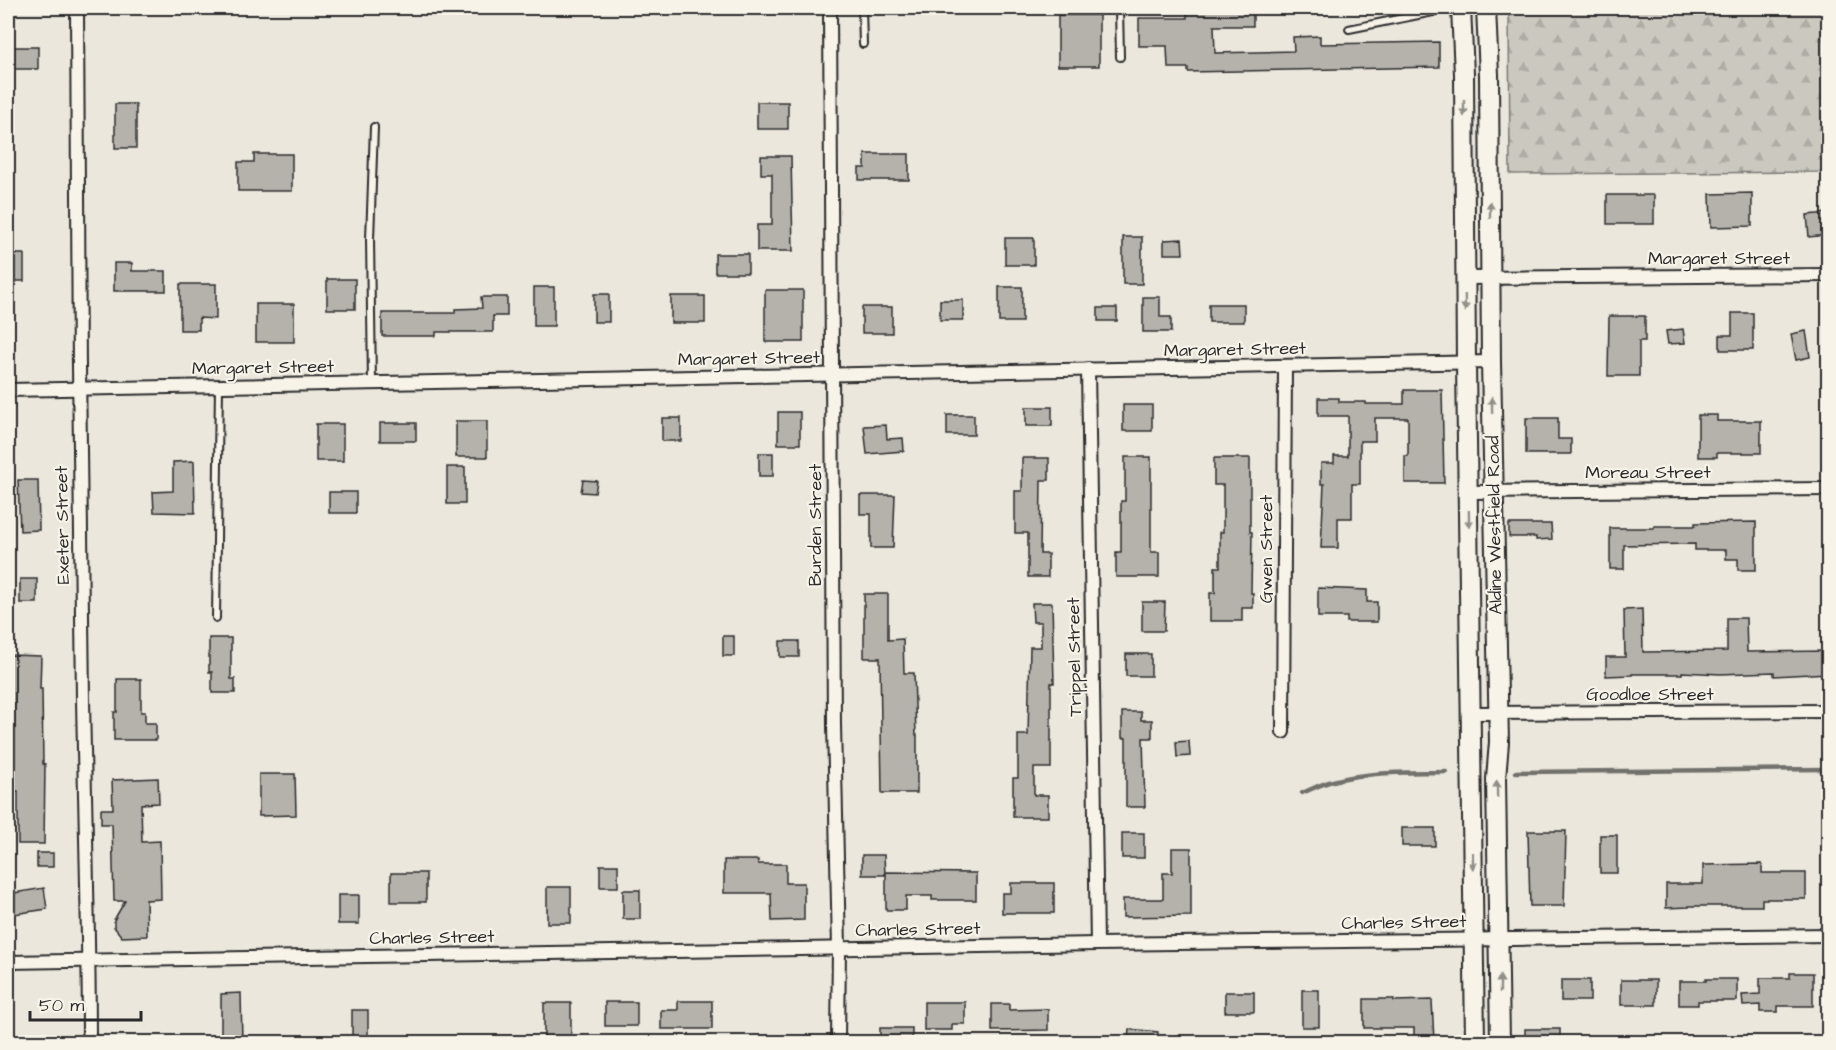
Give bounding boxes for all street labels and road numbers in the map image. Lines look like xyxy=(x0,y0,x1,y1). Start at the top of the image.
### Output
street label: Margaret Street xyxy=(1648,246,1791,272)
street label: Margaret Street xyxy=(1164,336,1307,364)
street label: Margaret Street xyxy=(678,345,821,373)
street label: Margaret Street xyxy=(192,354,335,382)
street label: Aldine Westfield Road xyxy=(1480,435,1509,615)
street label: Moreau Street xyxy=(1585,460,1712,485)
street label: Burden Street xyxy=(803,463,828,586)
street label: Exeter Street xyxy=(49,465,76,584)
street label: Gwen Street xyxy=(1254,494,1279,603)
street label: Trippel Street xyxy=(1061,596,1088,717)
street label: Goodloe Street xyxy=(1586,682,1714,707)
street label: Charles Street xyxy=(1341,909,1467,936)
street label: Charles Street xyxy=(855,916,981,943)
street label: Charles Street xyxy=(369,924,495,951)

